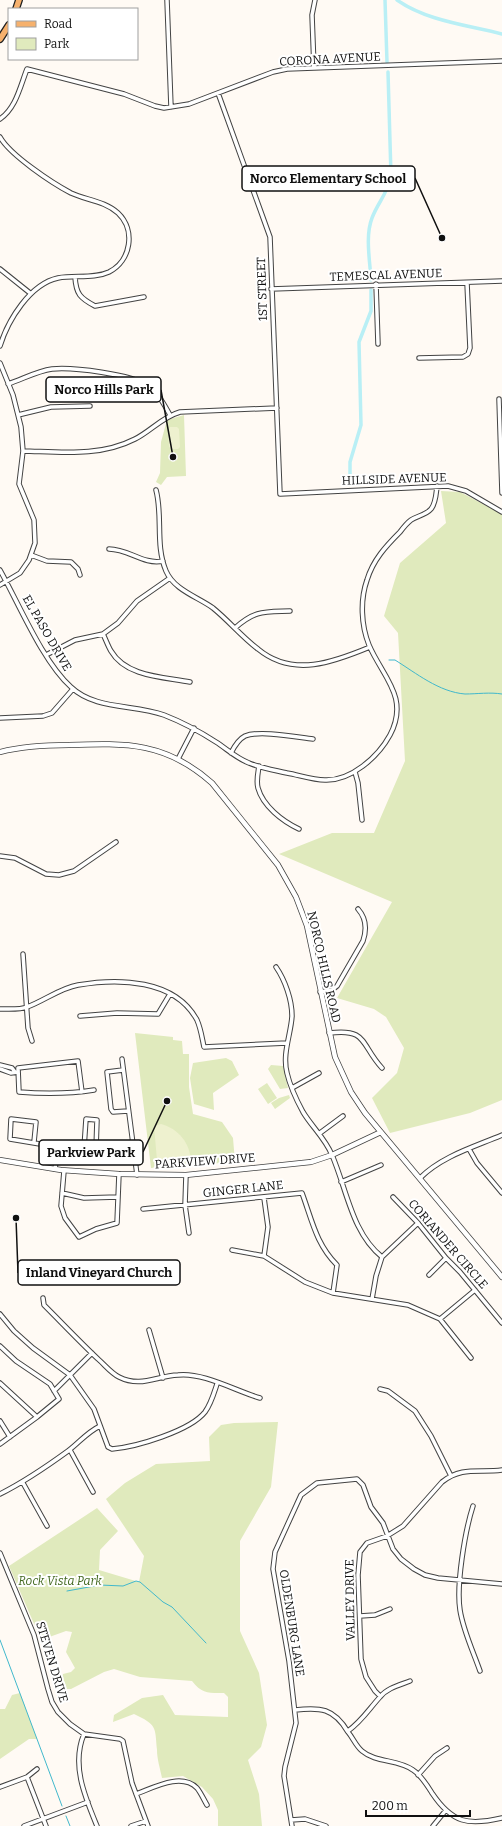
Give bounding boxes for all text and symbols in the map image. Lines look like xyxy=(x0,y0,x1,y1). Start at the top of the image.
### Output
legend xyxy=(8,8,138,60)
text: Road xyxy=(44,17,72,31)
text: Park xyxy=(44,37,70,51)
street label: CORONA AVENUE xyxy=(279,49,381,69)
callout: Norco Elementary School xyxy=(242,166,415,191)
text: Norco Elementary School xyxy=(250,171,406,186)
street label: 1ST STREET xyxy=(254,257,270,321)
street label: TEMESCAL AVENUE xyxy=(329,266,443,284)
callout: Norco Hills Park xyxy=(46,377,161,402)
text: Norco Hills Park xyxy=(54,382,154,397)
street label: HILLSIDE AVENUE xyxy=(341,470,447,488)
street label: EL PASO DRIVE xyxy=(20,592,74,674)
street label: NORCO HILLS ROAD xyxy=(304,910,344,1024)
callout: Parkview Park xyxy=(39,1140,143,1165)
text: Parkview Park xyxy=(47,1145,135,1160)
street label: PARKVIEW DRIVE xyxy=(154,1151,256,1171)
street label: GINGER LANE xyxy=(202,1178,284,1200)
street label: CORIANDER CIRCLE xyxy=(405,1197,491,1291)
callout: Inland Vineyard Church xyxy=(18,1260,180,1285)
text: Inland Vineyard Church xyxy=(26,1265,173,1280)
street label: VALLEY DRIVE xyxy=(342,1559,358,1641)
street label: OLDENBURG LANE xyxy=(277,1568,307,1678)
park label: Rock Vista Park xyxy=(18,1574,102,1588)
street label: STEVEN DRIVE xyxy=(33,1620,71,1704)
scale bar xyxy=(366,1792,470,1818)
text: 200 m xyxy=(372,1799,408,1813)

